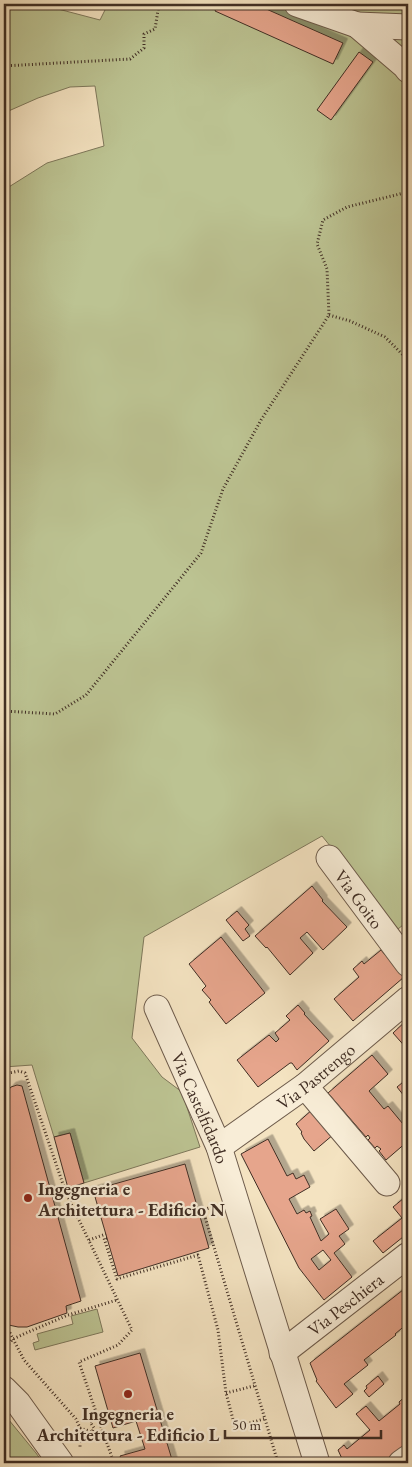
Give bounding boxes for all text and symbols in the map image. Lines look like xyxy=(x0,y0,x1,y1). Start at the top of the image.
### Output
street label: Via Goito xyxy=(330,865,389,933)
street label: Via Pastrengo xyxy=(272,1037,360,1114)
street label: Via Castelfidardo xyxy=(167,1048,235,1166)
place label: Ingegneria e Architettura - Edificio N xyxy=(37,1177,225,1221)
marker: Ingegneria e Architettura - Edificio N xyxy=(22,1192,34,1204)
street label: Via Peschiera xyxy=(303,1267,388,1341)
marker: Ingegneria e Architettura - Edificio L xyxy=(122,1388,134,1400)
place label: Ingegneria e Architettura - Edificio L xyxy=(36,1402,220,1446)
scale bar xyxy=(225,1407,381,1439)
text: 50 m xyxy=(232,1415,261,1434)

